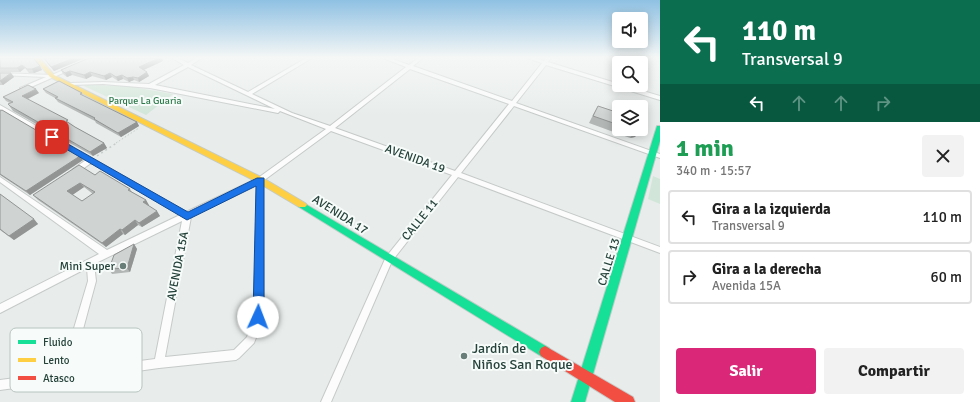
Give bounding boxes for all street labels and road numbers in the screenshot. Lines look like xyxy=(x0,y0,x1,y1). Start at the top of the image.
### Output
street label: AVENIDA 19 xyxy=(383,141,447,177)
street label: AVENIDA 17 xyxy=(309,192,371,238)
street label: CALLE 11 xyxy=(399,196,441,244)
street label: AVENIDA 15A xyxy=(164,230,192,302)
street label: CALLE 13 xyxy=(595,236,623,288)

